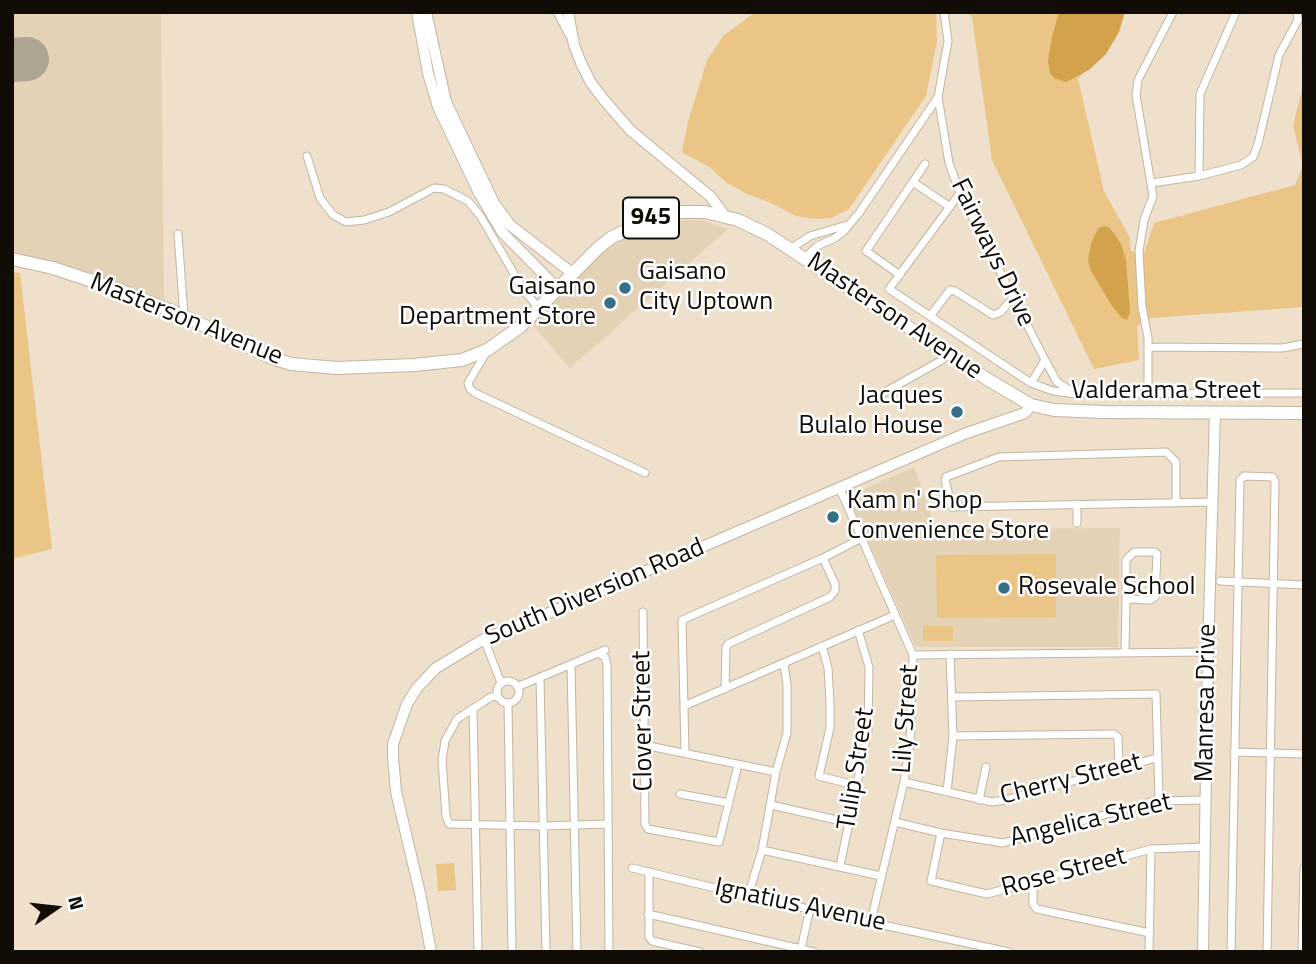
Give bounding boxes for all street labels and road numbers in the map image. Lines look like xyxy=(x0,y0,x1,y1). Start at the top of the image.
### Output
street label: Fairways Drive xyxy=(943,174,1041,332)
road number: 945 xyxy=(623,198,679,238)
street label: Masterson Avenue xyxy=(800,247,988,387)
street label: Masterson Avenue xyxy=(85,267,287,373)
street label: Valderama Street xyxy=(1071,376,1261,408)
street label: South Diversion Road xyxy=(481,533,709,653)
street label: Manresa Drive xyxy=(1190,624,1224,782)
street label: Clover Street xyxy=(627,650,661,792)
street label: Lily Street xyxy=(888,663,926,775)
street label: Tulip Street xyxy=(832,706,882,832)
street label: Cherry Street xyxy=(997,747,1145,813)
street label: Angelica Street xyxy=(1007,787,1175,855)
street label: Rose Street xyxy=(998,841,1130,905)
street label: Ignatius Avenue xyxy=(712,873,888,939)

